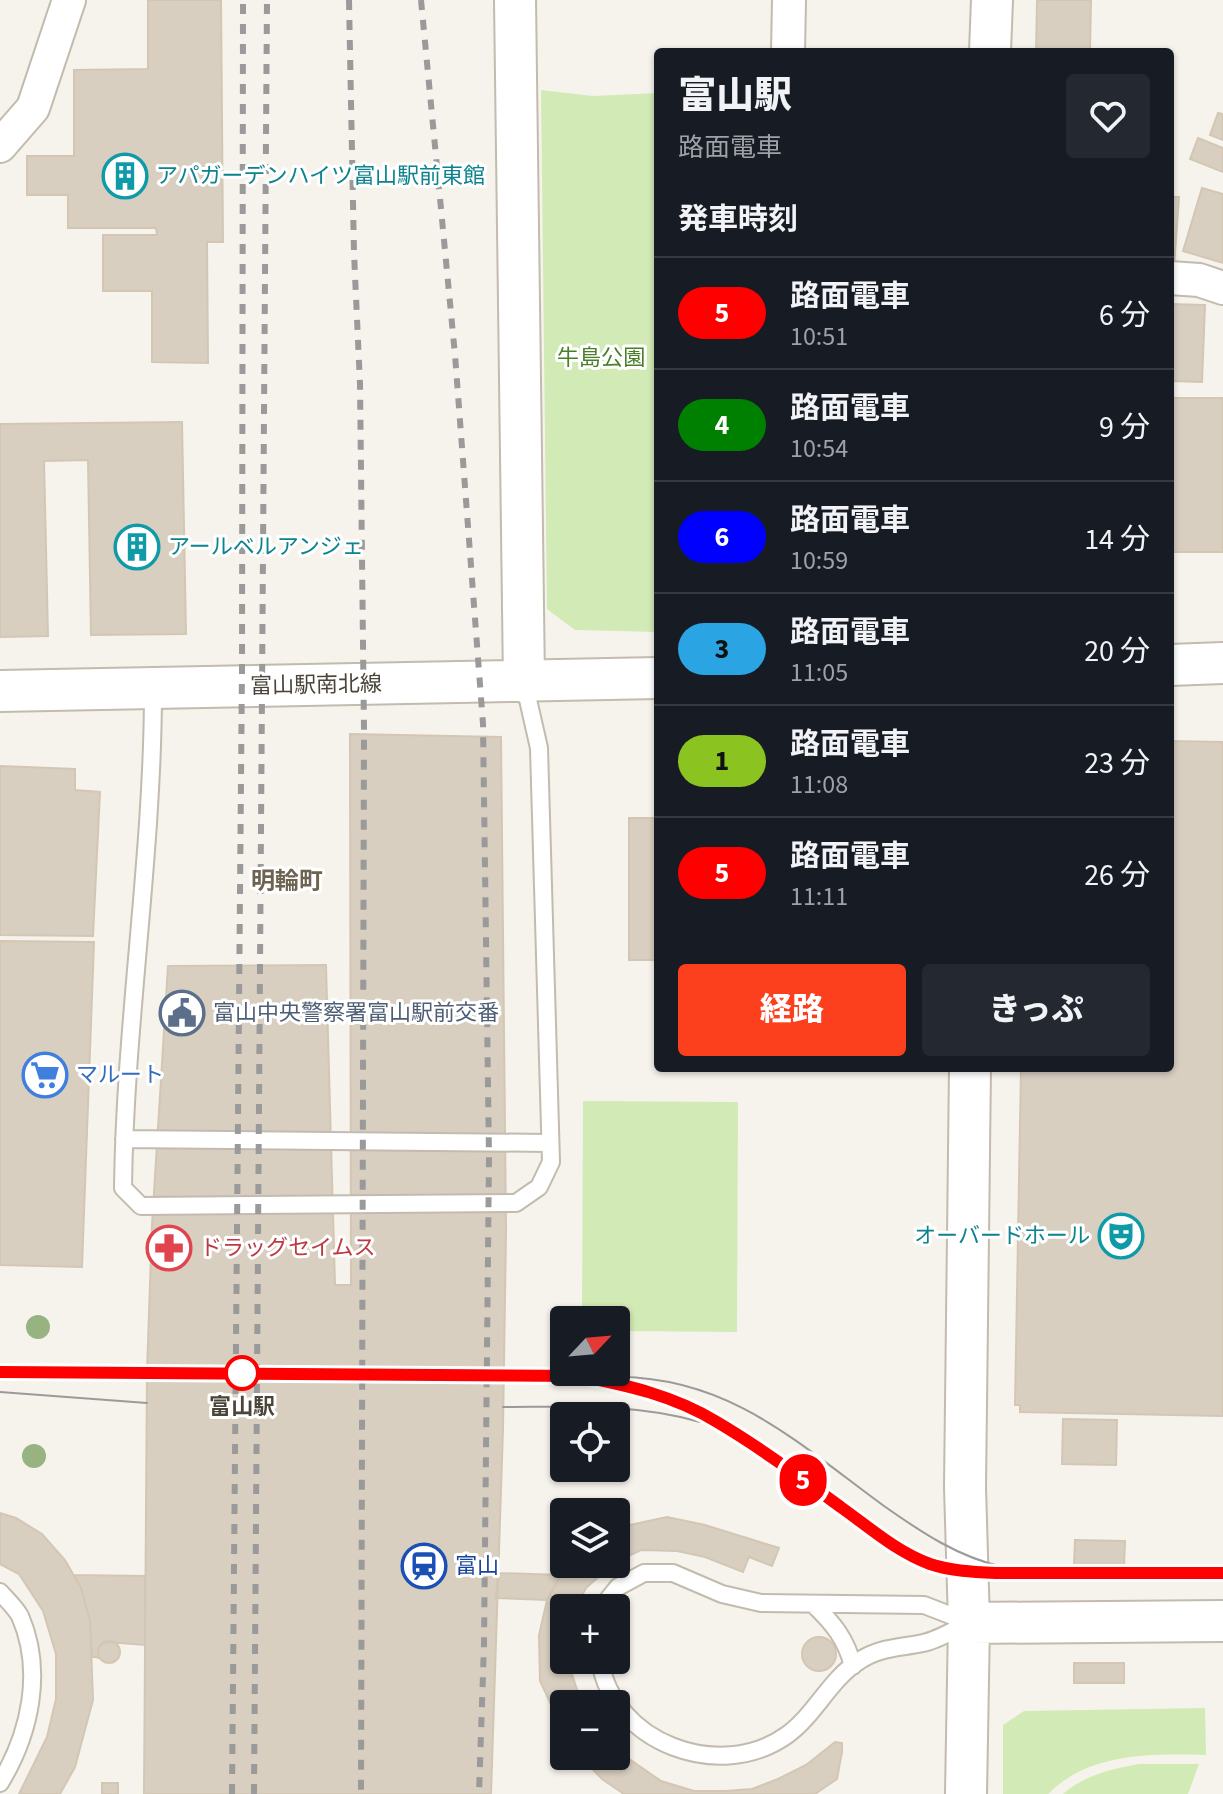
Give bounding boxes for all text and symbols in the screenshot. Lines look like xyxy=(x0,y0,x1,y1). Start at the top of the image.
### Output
text: 富山駅 xyxy=(678,69,792,123)
button: heart xyxy=(1066,74,1150,158)
text: 路面電車 xyxy=(678,129,782,166)
building icon: アパガーデンハイツ富山駅前東館 xyxy=(101,152,149,200)
place label: アパガーデンハイツ富山駅前東館 xyxy=(156,160,485,192)
text: 発車時刻 xyxy=(678,198,798,241)
text: 路面電車 xyxy=(790,275,910,318)
text: 5 xyxy=(715,293,729,333)
text: 6 分 xyxy=(1099,294,1150,337)
text: 10:51 xyxy=(790,318,848,355)
park label: 牛島公園 xyxy=(557,342,645,374)
text: 路面電車 xyxy=(790,387,910,430)
text: 4 xyxy=(715,405,729,445)
text: 9 分 xyxy=(1099,406,1150,449)
text: 10:54 xyxy=(790,430,848,467)
text: 路面電車 xyxy=(790,499,910,542)
text: 6 xyxy=(715,517,729,557)
text: 14 分 xyxy=(1084,518,1150,561)
building icon: アールベルアンジェ xyxy=(113,523,161,571)
place label: アールベルアンジェ xyxy=(168,531,364,563)
text: 10:59 xyxy=(790,542,848,579)
text: 路面電車 xyxy=(790,611,910,654)
text: 3 xyxy=(715,629,729,669)
text: 20 分 xyxy=(1084,630,1150,673)
text: 11:05 xyxy=(790,654,848,691)
street label: 富山駅南北線 xyxy=(250,668,382,702)
text: 路面電車 xyxy=(790,723,910,766)
text: 1 xyxy=(715,741,729,781)
text: 23 分 xyxy=(1084,742,1150,785)
text: 11:08 xyxy=(790,766,848,803)
text: 路面電車 xyxy=(790,835,910,878)
text: 5 xyxy=(715,853,729,893)
text: 26 分 xyxy=(1084,854,1150,897)
district label: 明輪町 xyxy=(251,864,323,899)
text: 11:11 xyxy=(790,878,848,915)
button: 経路 xyxy=(678,964,906,1056)
button: きっぷ xyxy=(922,964,1150,1056)
public building icon: 富山中央警察署富山駅前交番 xyxy=(158,989,206,1037)
place label: 富山中央警察署富山駅前交番 xyxy=(213,997,499,1029)
supermarket icon: マルート xyxy=(21,1051,69,1099)
place label: マルート xyxy=(76,1059,164,1091)
theatre icon: オーバードホール xyxy=(1097,1212,1145,1260)
place label: オーバードホール xyxy=(914,1220,1090,1252)
pharmacy icon: ドラッグセイムス xyxy=(145,1224,193,1272)
place label: ドラッグセイムス xyxy=(200,1232,376,1264)
north arrow xyxy=(550,1306,630,1386)
map controls xyxy=(550,1306,630,1770)
marker: 富山駅 xyxy=(225,1356,259,1390)
place label: 富山駅 xyxy=(209,1391,275,1423)
button: locate xyxy=(550,1402,630,1482)
line badge: 5 xyxy=(777,1454,829,1506)
text: 5 xyxy=(796,1460,810,1500)
button: layers xyxy=(550,1498,630,1578)
station icon: 富山 xyxy=(400,1542,448,1590)
place label: 富山 xyxy=(455,1550,499,1582)
button: + xyxy=(550,1594,630,1674)
button: − xyxy=(550,1690,630,1770)

